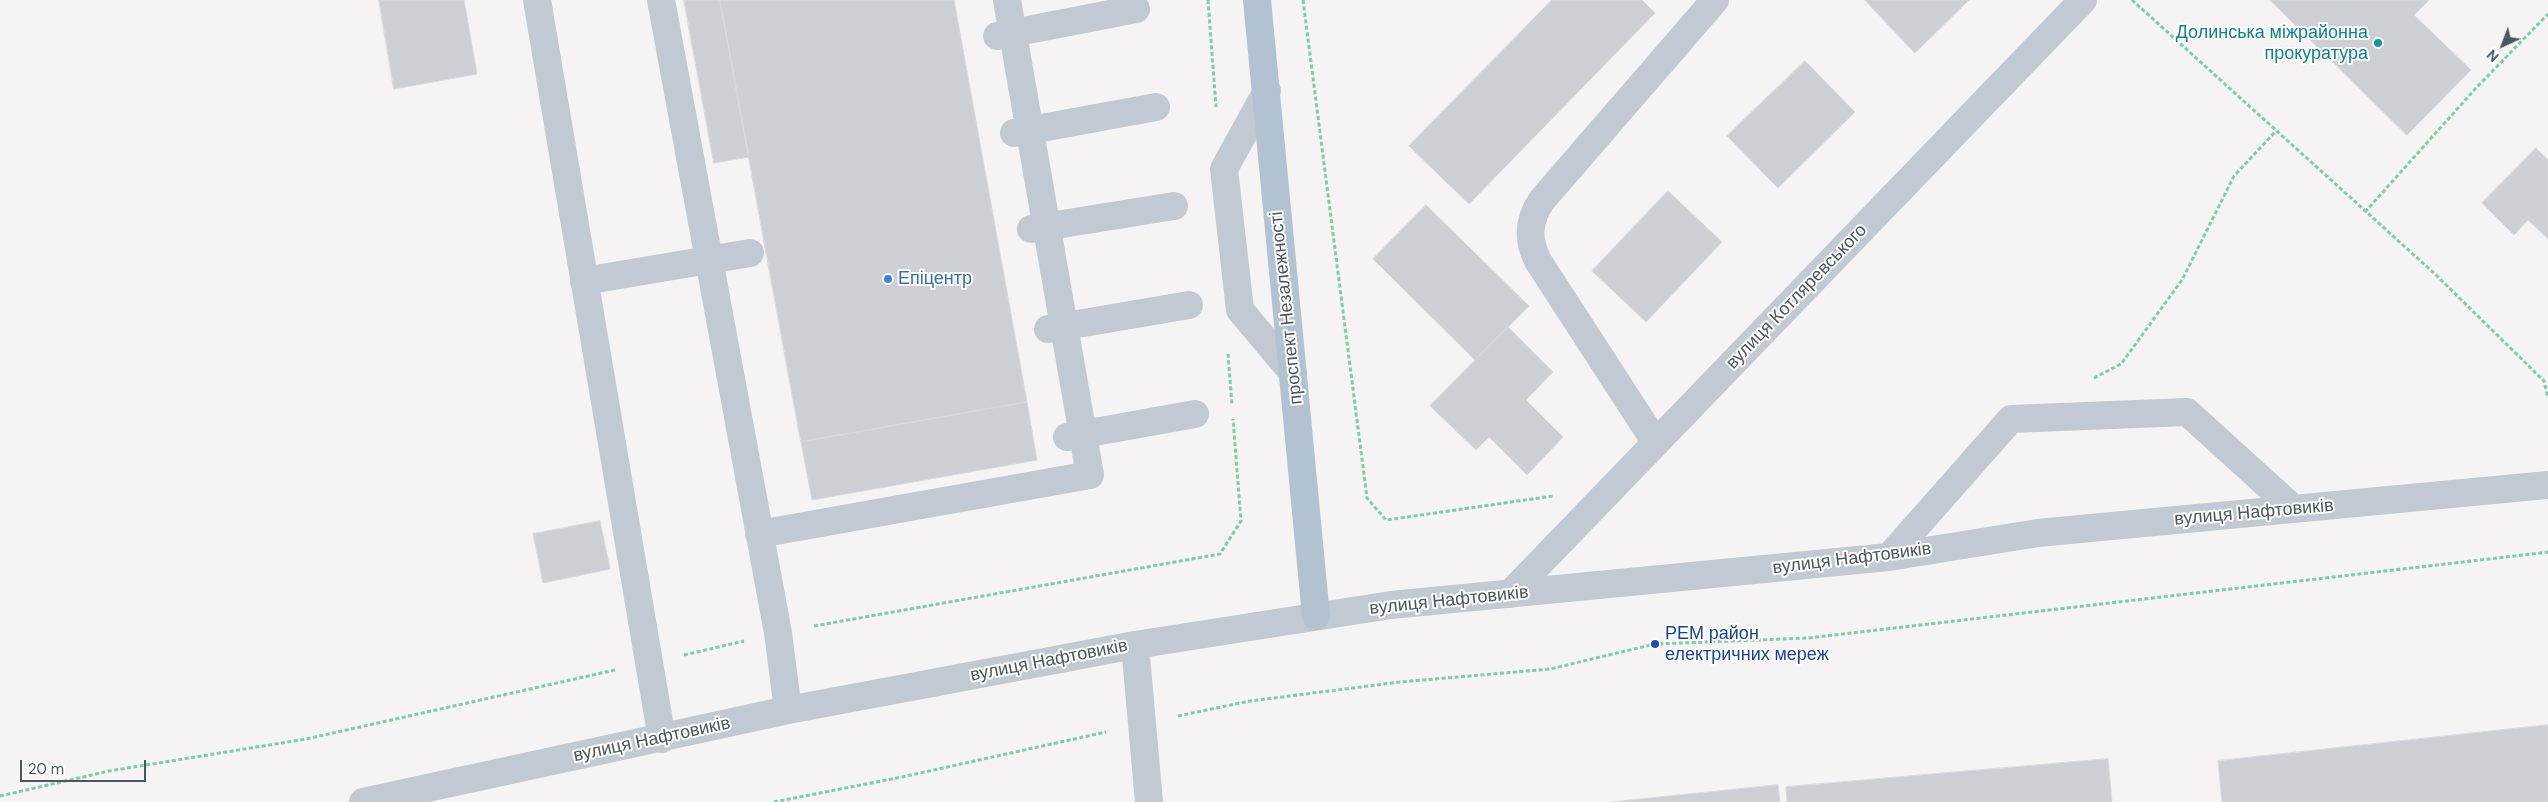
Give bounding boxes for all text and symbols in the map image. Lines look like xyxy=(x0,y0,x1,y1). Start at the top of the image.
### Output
north arrow xyxy=(2478,20,2528,70)
place label: Долинська міжрайонна прокуратура xyxy=(2176,22,2368,64)
marker: Долинська міжрайонна прокуратура xyxy=(2372,37,2384,49)
text: N xyxy=(2483,46,2503,66)
street label: проспект Незалежності xyxy=(1266,210,1308,406)
street label: вулиця Котляревського xyxy=(1722,220,1872,374)
place label: Епіцентр xyxy=(898,268,972,290)
marker: Епіцентр xyxy=(882,273,894,285)
street label: вулиця Нафтовиків xyxy=(2174,495,2334,531)
street label: вулиця Нафтовиків xyxy=(1771,539,1933,579)
street label: вулиця Нафтовиків xyxy=(1368,582,1530,620)
place label: РЕМ район електричних мереж xyxy=(1665,623,1829,666)
street label: вулиця Нафтовиків xyxy=(969,635,1129,687)
marker: РЕМ район електричних мереж xyxy=(1649,638,1661,650)
street label: вулиця Нафтовиків xyxy=(572,713,732,767)
scale bar xyxy=(22,750,149,782)
text: 20 m xyxy=(28,759,64,779)

